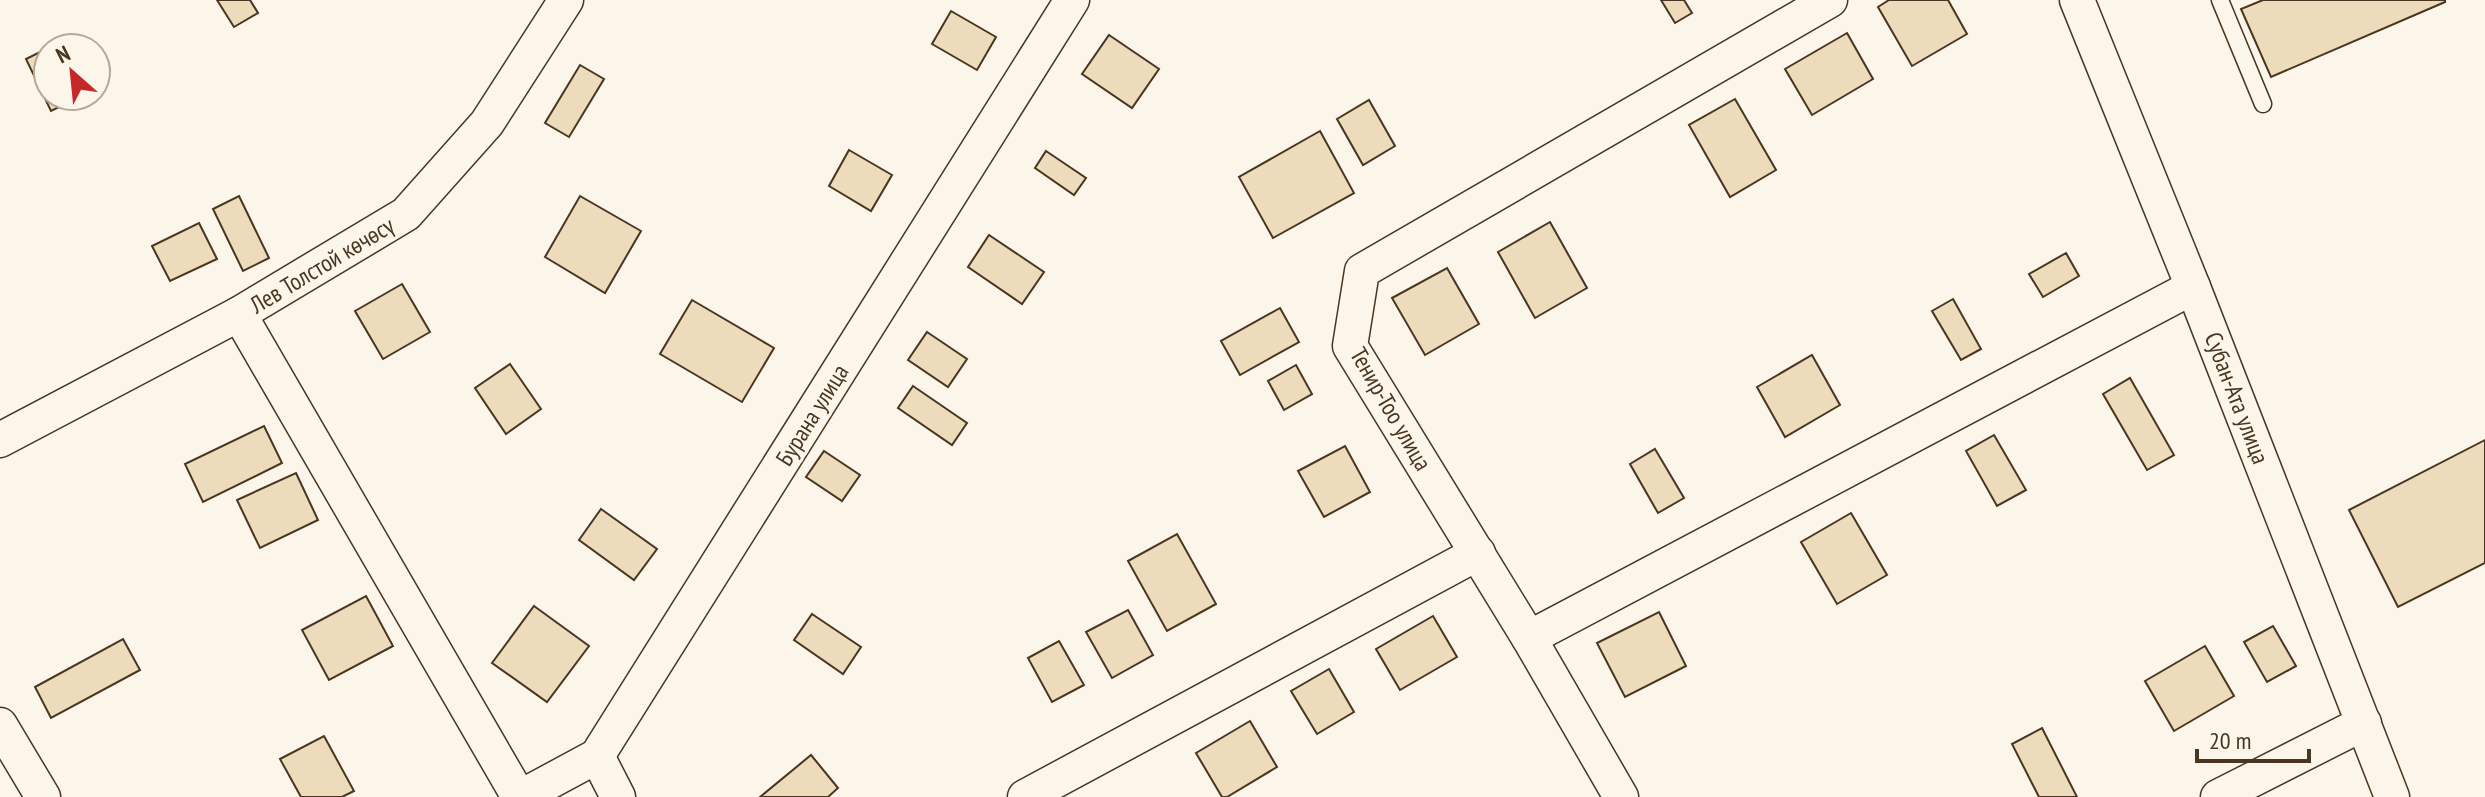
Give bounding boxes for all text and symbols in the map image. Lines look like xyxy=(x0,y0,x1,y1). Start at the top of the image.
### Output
north arrow xyxy=(32,32,112,112)
text: N xyxy=(51,39,75,69)
street label: Лев Толстой көчөсү xyxy=(243,209,400,321)
street label: Субан-Ата улица xyxy=(2198,328,2276,468)
street label: Тенир-Тоо улица xyxy=(1343,342,1439,476)
street label: Бурана улица xyxy=(769,358,855,472)
scale bar xyxy=(2197,713,2309,763)
text: 20 m xyxy=(2209,725,2251,756)

